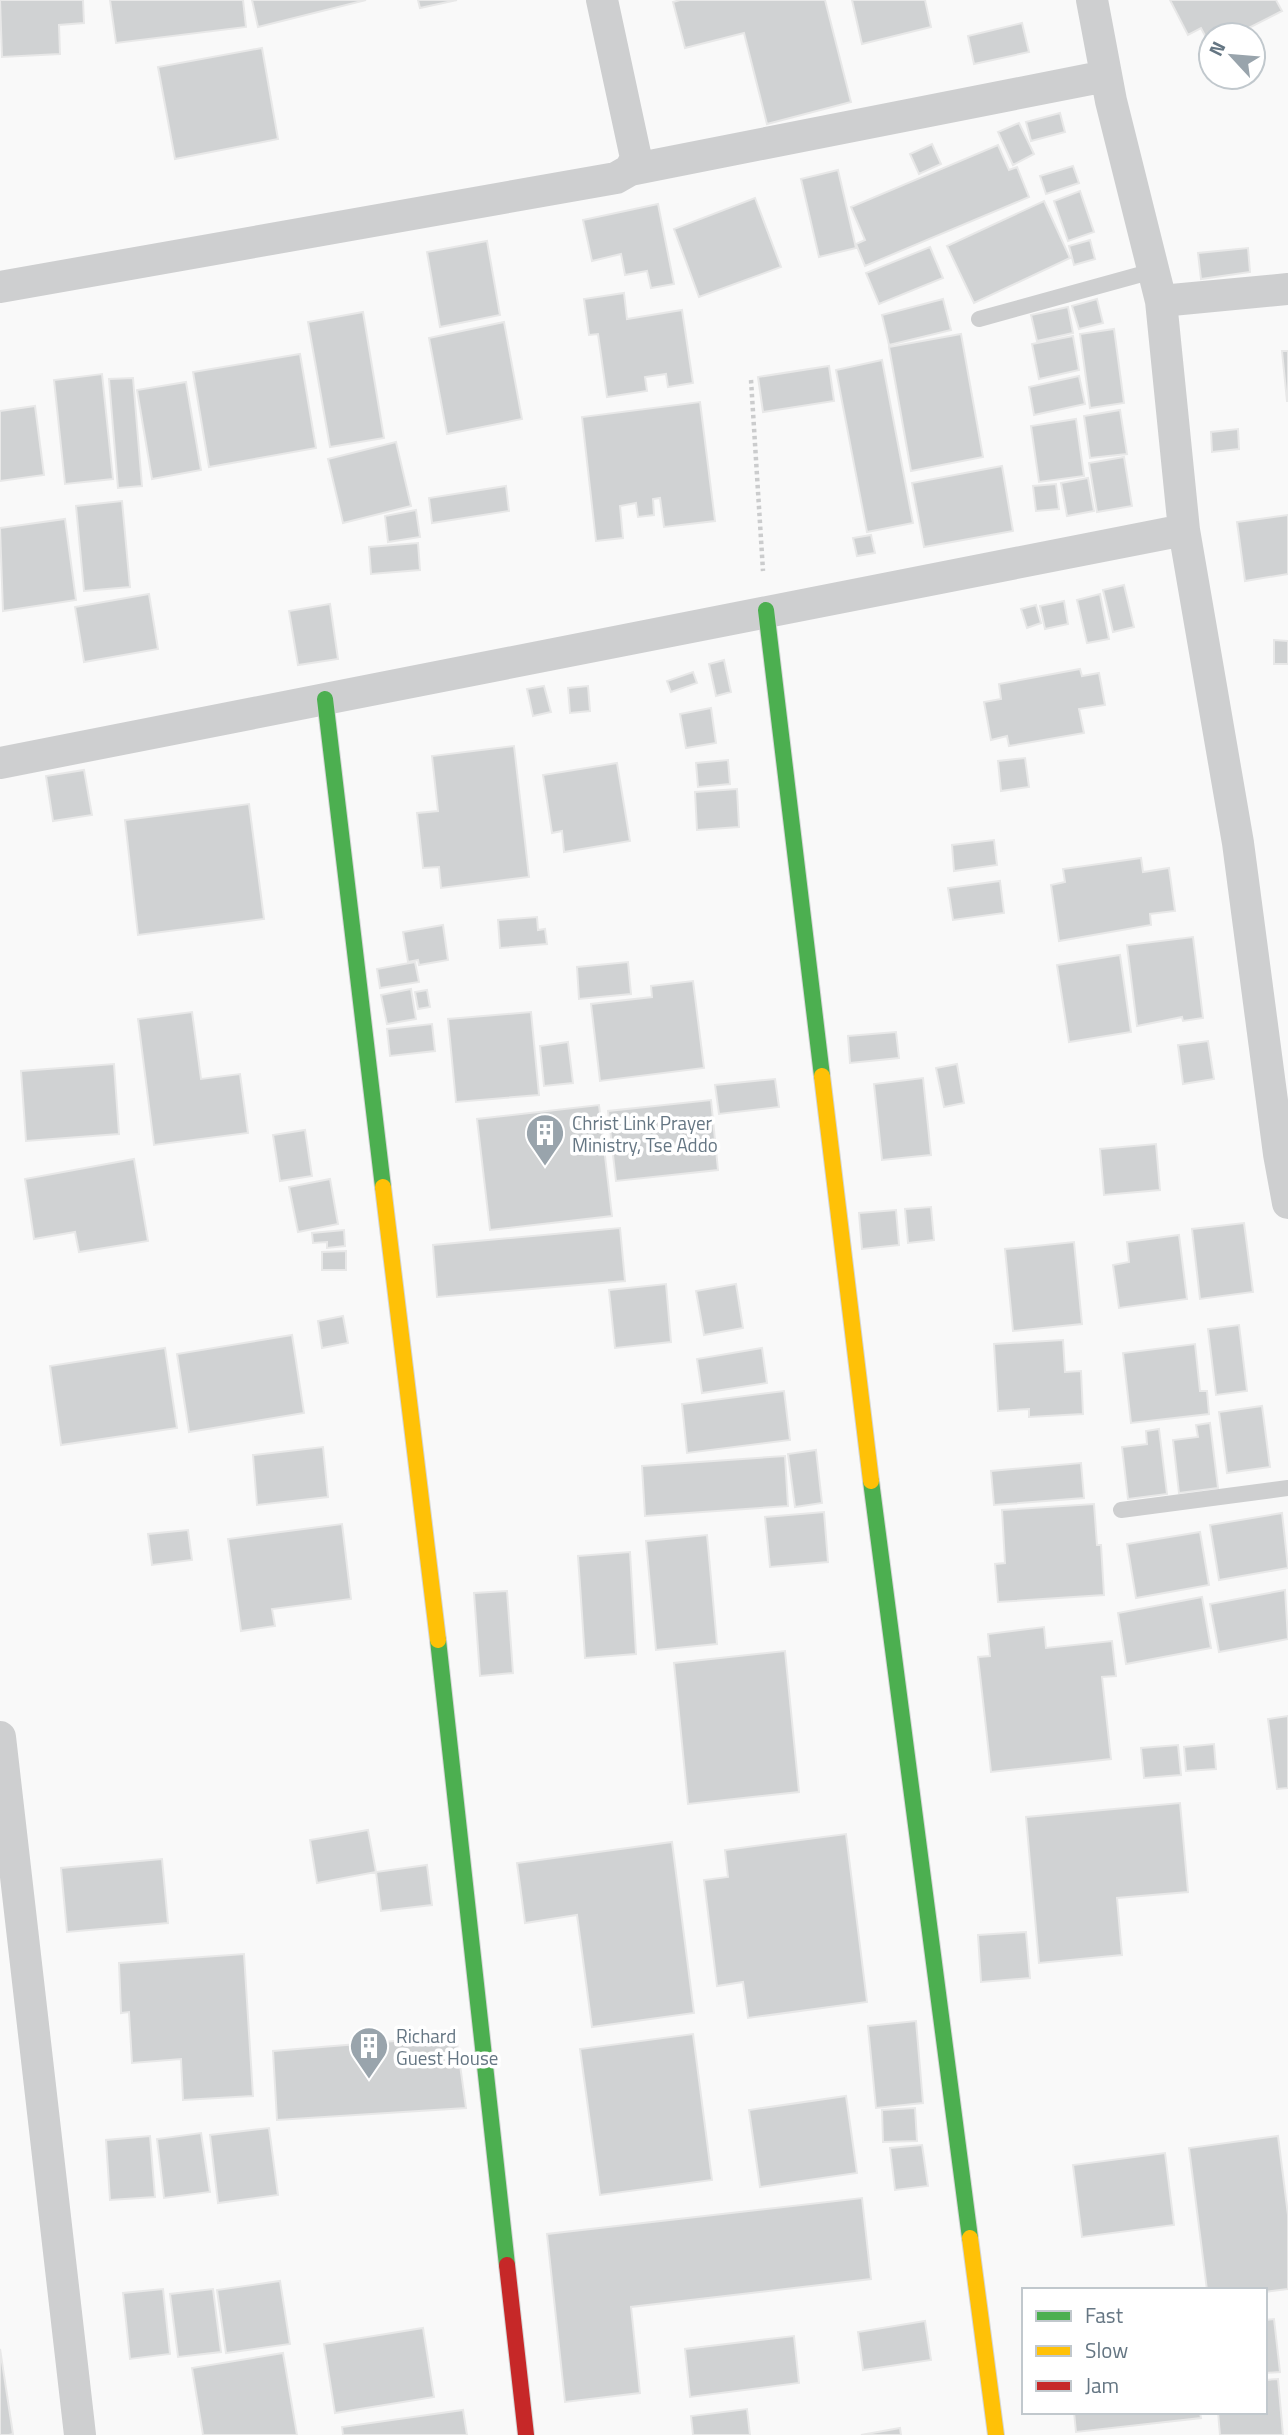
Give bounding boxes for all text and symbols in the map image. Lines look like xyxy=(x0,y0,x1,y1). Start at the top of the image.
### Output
north arrow xyxy=(1197,21,1267,91)
text: N xyxy=(1200,36,1232,61)
place label: Christ Link Prayer Ministry, Tse Addo xyxy=(572,1108,718,1159)
building icon: Christ Link Prayer Ministry, Tse Addo xyxy=(524,1112,566,1167)
place label: Richard Guest House xyxy=(396,2021,498,2072)
building icon: Richard Guest House xyxy=(348,2025,390,2080)
legend xyxy=(1022,2288,1267,2414)
text: Fast xyxy=(1085,2299,1124,2331)
text: Slow xyxy=(1085,2334,1128,2366)
text: Jam xyxy=(1085,2369,1119,2401)

